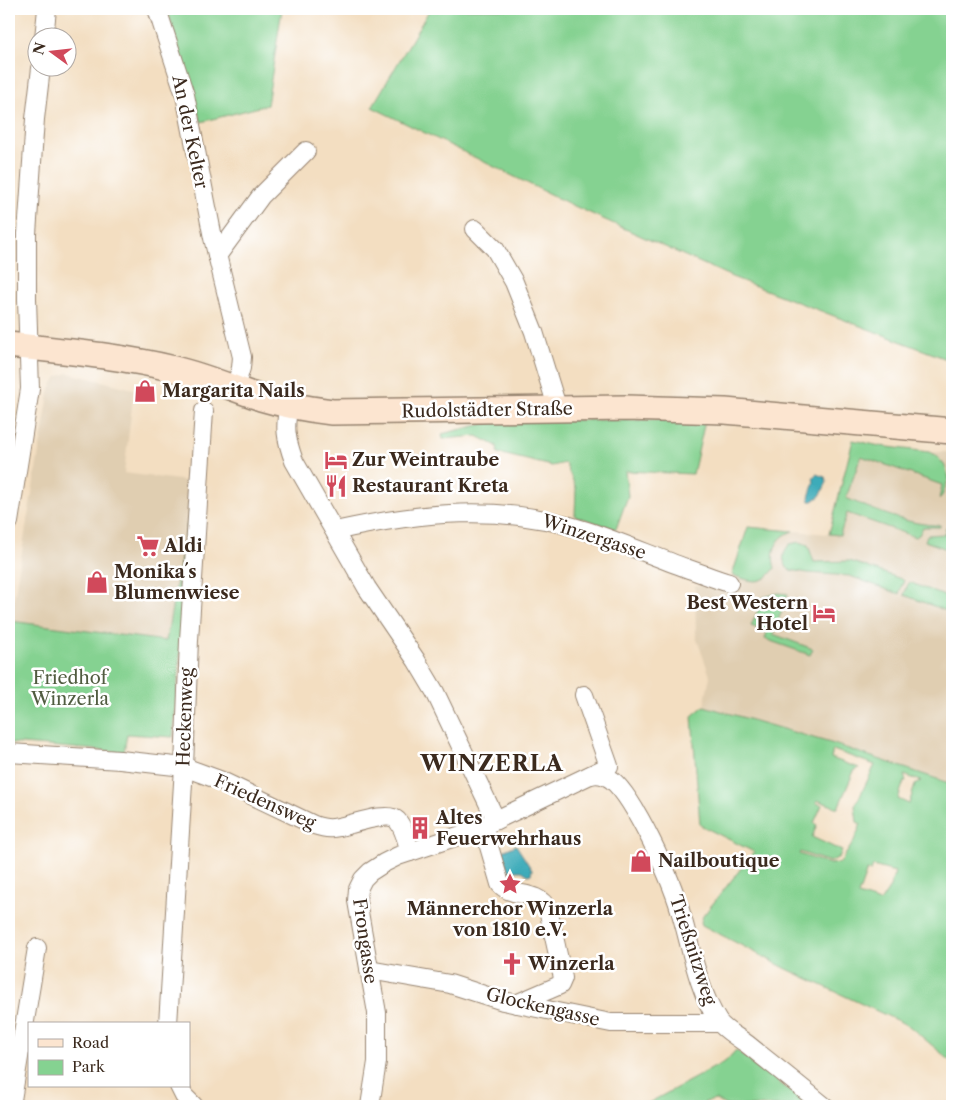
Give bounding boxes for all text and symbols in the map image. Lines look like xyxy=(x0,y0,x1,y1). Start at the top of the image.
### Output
north arrow xyxy=(28,28,78,78)
text: N xyxy=(29,40,50,57)
street label: An der Kelter xyxy=(167,72,213,191)
shop icon: Margarita Nails xyxy=(132,378,158,404)
place label: Margarita Nails xyxy=(162,380,305,402)
street label: Rudolstädter Straße xyxy=(401,398,573,422)
hotel icon: Zur Weintraube xyxy=(323,447,349,473)
place label: Zur Weintraube xyxy=(352,449,500,471)
restaurant icon: Restaurant Kreta xyxy=(323,473,349,499)
place label: Restaurant Kreta xyxy=(352,475,509,497)
street label: Winzergasse xyxy=(538,510,649,564)
supermarket icon: Aldi xyxy=(135,533,161,559)
place label: Aldi xyxy=(163,535,203,557)
place label: Monika´s Blumenwiese xyxy=(114,561,240,604)
shop icon: Monika´s Blumenwiese xyxy=(84,569,110,595)
place label: Best Western Hotel xyxy=(686,592,809,635)
hotel icon: Best Western Hotel xyxy=(811,600,837,626)
park label: Friedhof Winzerla xyxy=(30,667,110,710)
street label: Heckenweg xyxy=(172,667,198,767)
district label: WINZERLA xyxy=(419,750,564,777)
street label: Friedensweg xyxy=(211,770,320,834)
place label: Altes Feuerwehrhaus xyxy=(435,807,581,850)
building icon: Altes Feuerwehrhaus xyxy=(407,815,433,841)
shop icon: Nailboutique xyxy=(628,848,654,874)
place label: Nailboutique xyxy=(658,850,780,872)
place icon: Männerchor Winzerla von 1810 e.V. xyxy=(497,871,523,897)
street label: Trießnitzweg xyxy=(665,892,721,1008)
street label: Frongasse xyxy=(348,897,382,985)
place label: Männerchor Winzerla von 1810 e.V. xyxy=(407,898,614,941)
church icon: Winzerla xyxy=(499,951,525,977)
place label: Winzerla xyxy=(527,953,615,975)
street label: Glockengasse xyxy=(484,983,602,1031)
legend xyxy=(28,1022,190,1088)
text: Road xyxy=(72,1033,109,1052)
text: Park xyxy=(72,1057,106,1076)

